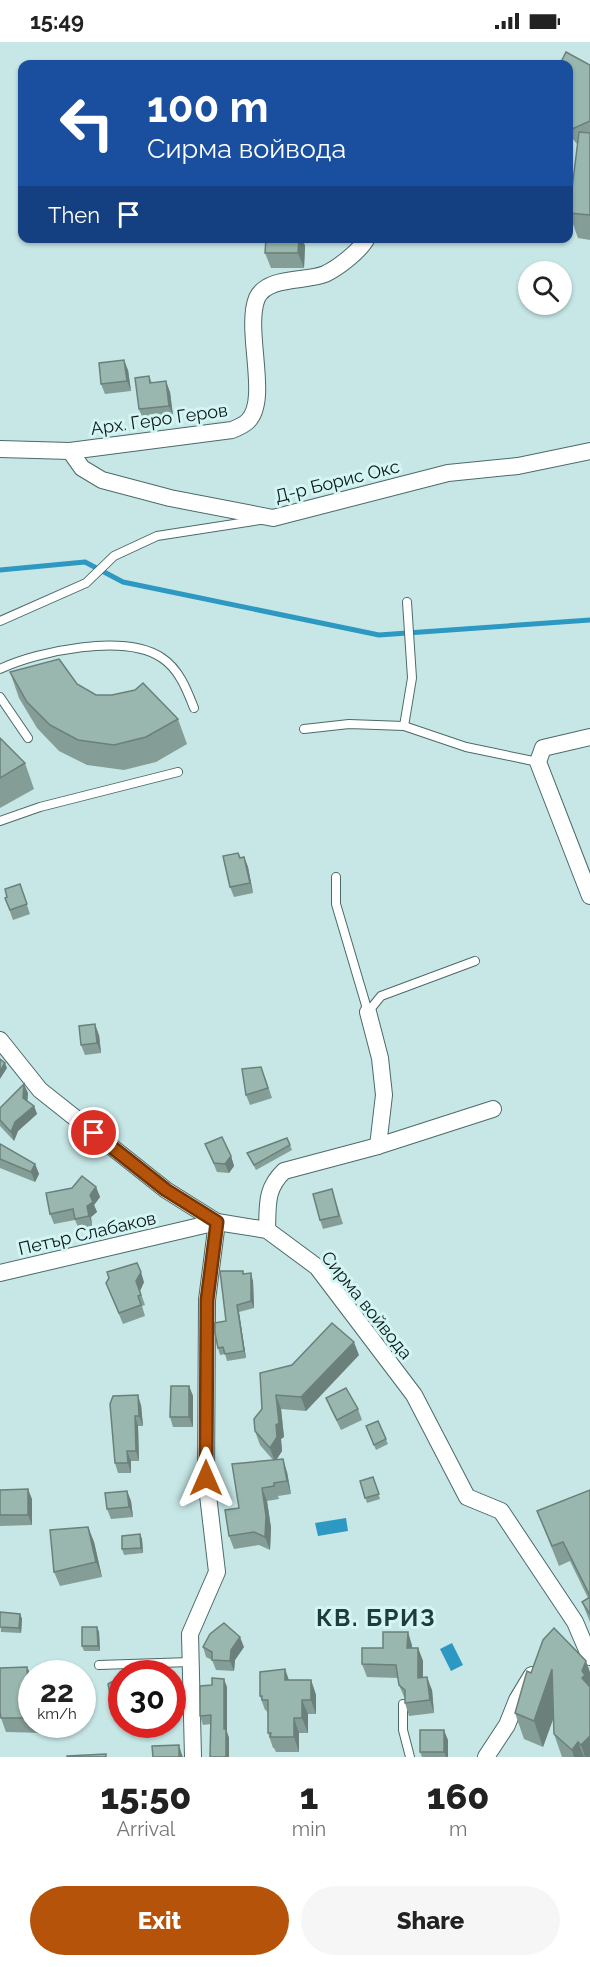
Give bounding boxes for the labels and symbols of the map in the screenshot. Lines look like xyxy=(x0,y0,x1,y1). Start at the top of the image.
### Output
street label: Арх. Геро Геров xyxy=(89,399,229,439)
street label: Д-р Борис Окс xyxy=(273,455,402,507)
pin xyxy=(68,1107,119,1158)
street label: Петър Слабаков xyxy=(16,1207,158,1259)
street label: Сирма войвода xyxy=(317,1247,417,1363)
position arrow xyxy=(174,1446,238,1510)
district label: КВ. БРИЗ xyxy=(316,1603,436,1632)
speed limit sign: 30 xyxy=(108,1660,186,1738)

